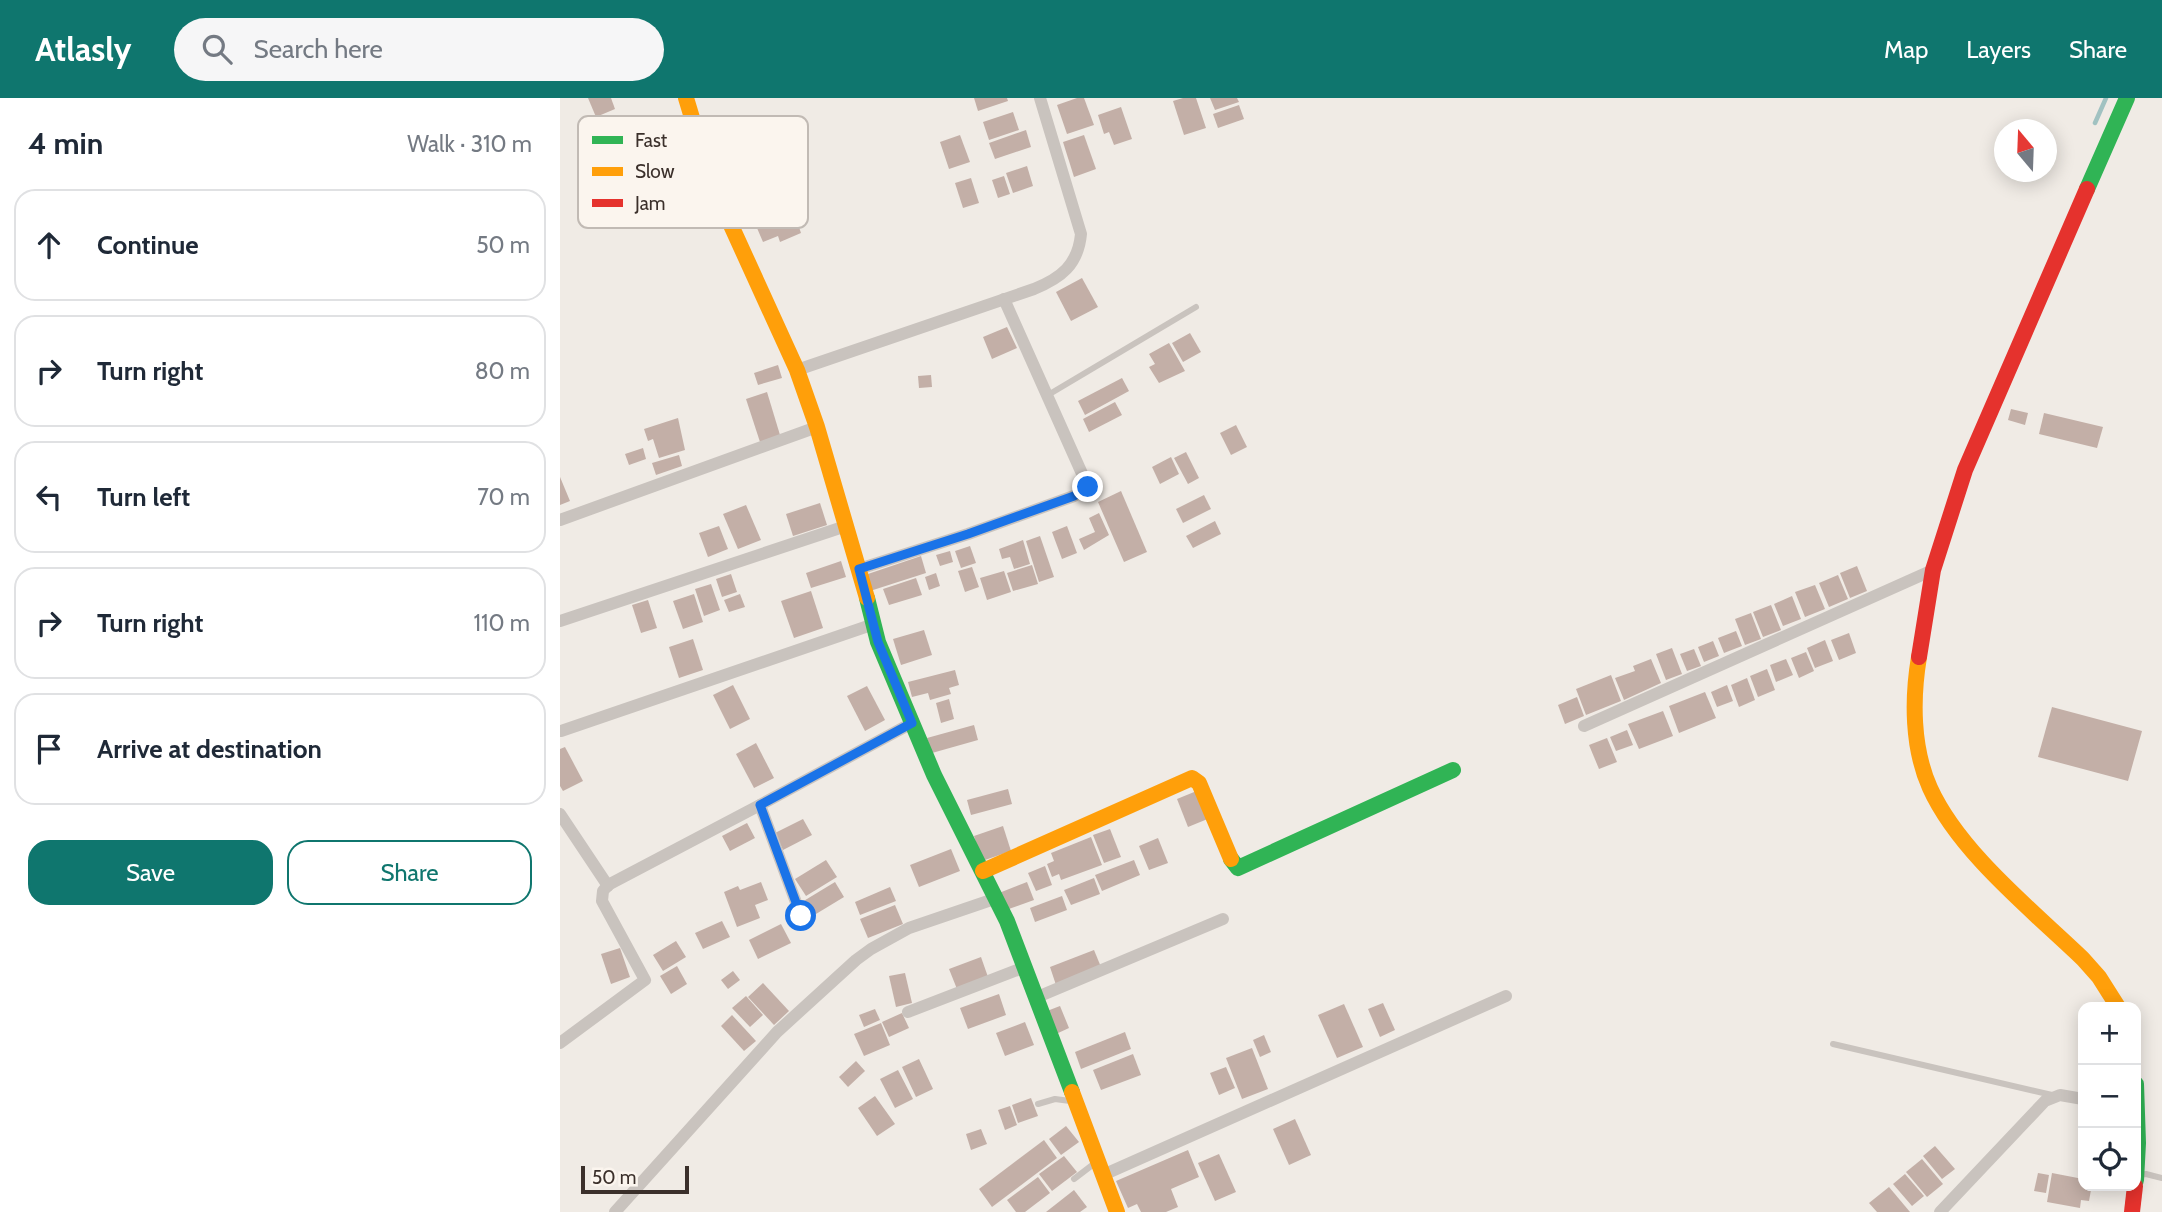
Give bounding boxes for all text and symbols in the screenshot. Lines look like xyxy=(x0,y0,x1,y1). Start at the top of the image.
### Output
search box xyxy=(174,18,664,81)
text: Atlasly xyxy=(35,29,132,69)
icon: search xyxy=(198,30,236,68)
text: Search here xyxy=(254,33,383,65)
text: Map xyxy=(1884,35,1928,64)
text: Layers xyxy=(1966,35,2031,64)
text: Share xyxy=(2069,35,2127,64)
legend xyxy=(578,116,808,228)
north arrow xyxy=(1994,119,2057,182)
text: 4 min xyxy=(28,125,103,162)
text: Fast xyxy=(635,129,668,152)
text: Walk · 310 m xyxy=(407,130,532,158)
text: Slow xyxy=(635,160,675,183)
text: Jam xyxy=(634,192,665,215)
icon: ahead xyxy=(30,226,68,264)
text: Continue xyxy=(97,229,199,261)
text: 50 m xyxy=(476,231,530,259)
icon: right xyxy=(30,352,68,390)
text: Turn right xyxy=(97,355,203,387)
text: 80 m xyxy=(475,357,530,385)
route end xyxy=(1072,471,1103,502)
icon: left xyxy=(30,478,68,516)
text: Turn left xyxy=(97,481,190,513)
text: 70 m xyxy=(477,483,530,511)
icon: right xyxy=(30,604,68,642)
text: Turn right xyxy=(97,607,203,639)
text: 110 m xyxy=(474,609,530,637)
icon: arrive xyxy=(30,730,68,768)
text: Arrive at destination xyxy=(97,733,322,765)
button: Save xyxy=(28,840,273,905)
button: Share xyxy=(287,840,532,905)
route start xyxy=(785,900,816,931)
map controls xyxy=(2078,1002,2141,1191)
button: + xyxy=(2078,1002,2141,1065)
button: − xyxy=(2078,1065,2141,1128)
button: locate xyxy=(2078,1128,2141,1191)
scale bar xyxy=(581,1163,690,1195)
text: 50 m xyxy=(592,1166,636,1189)

